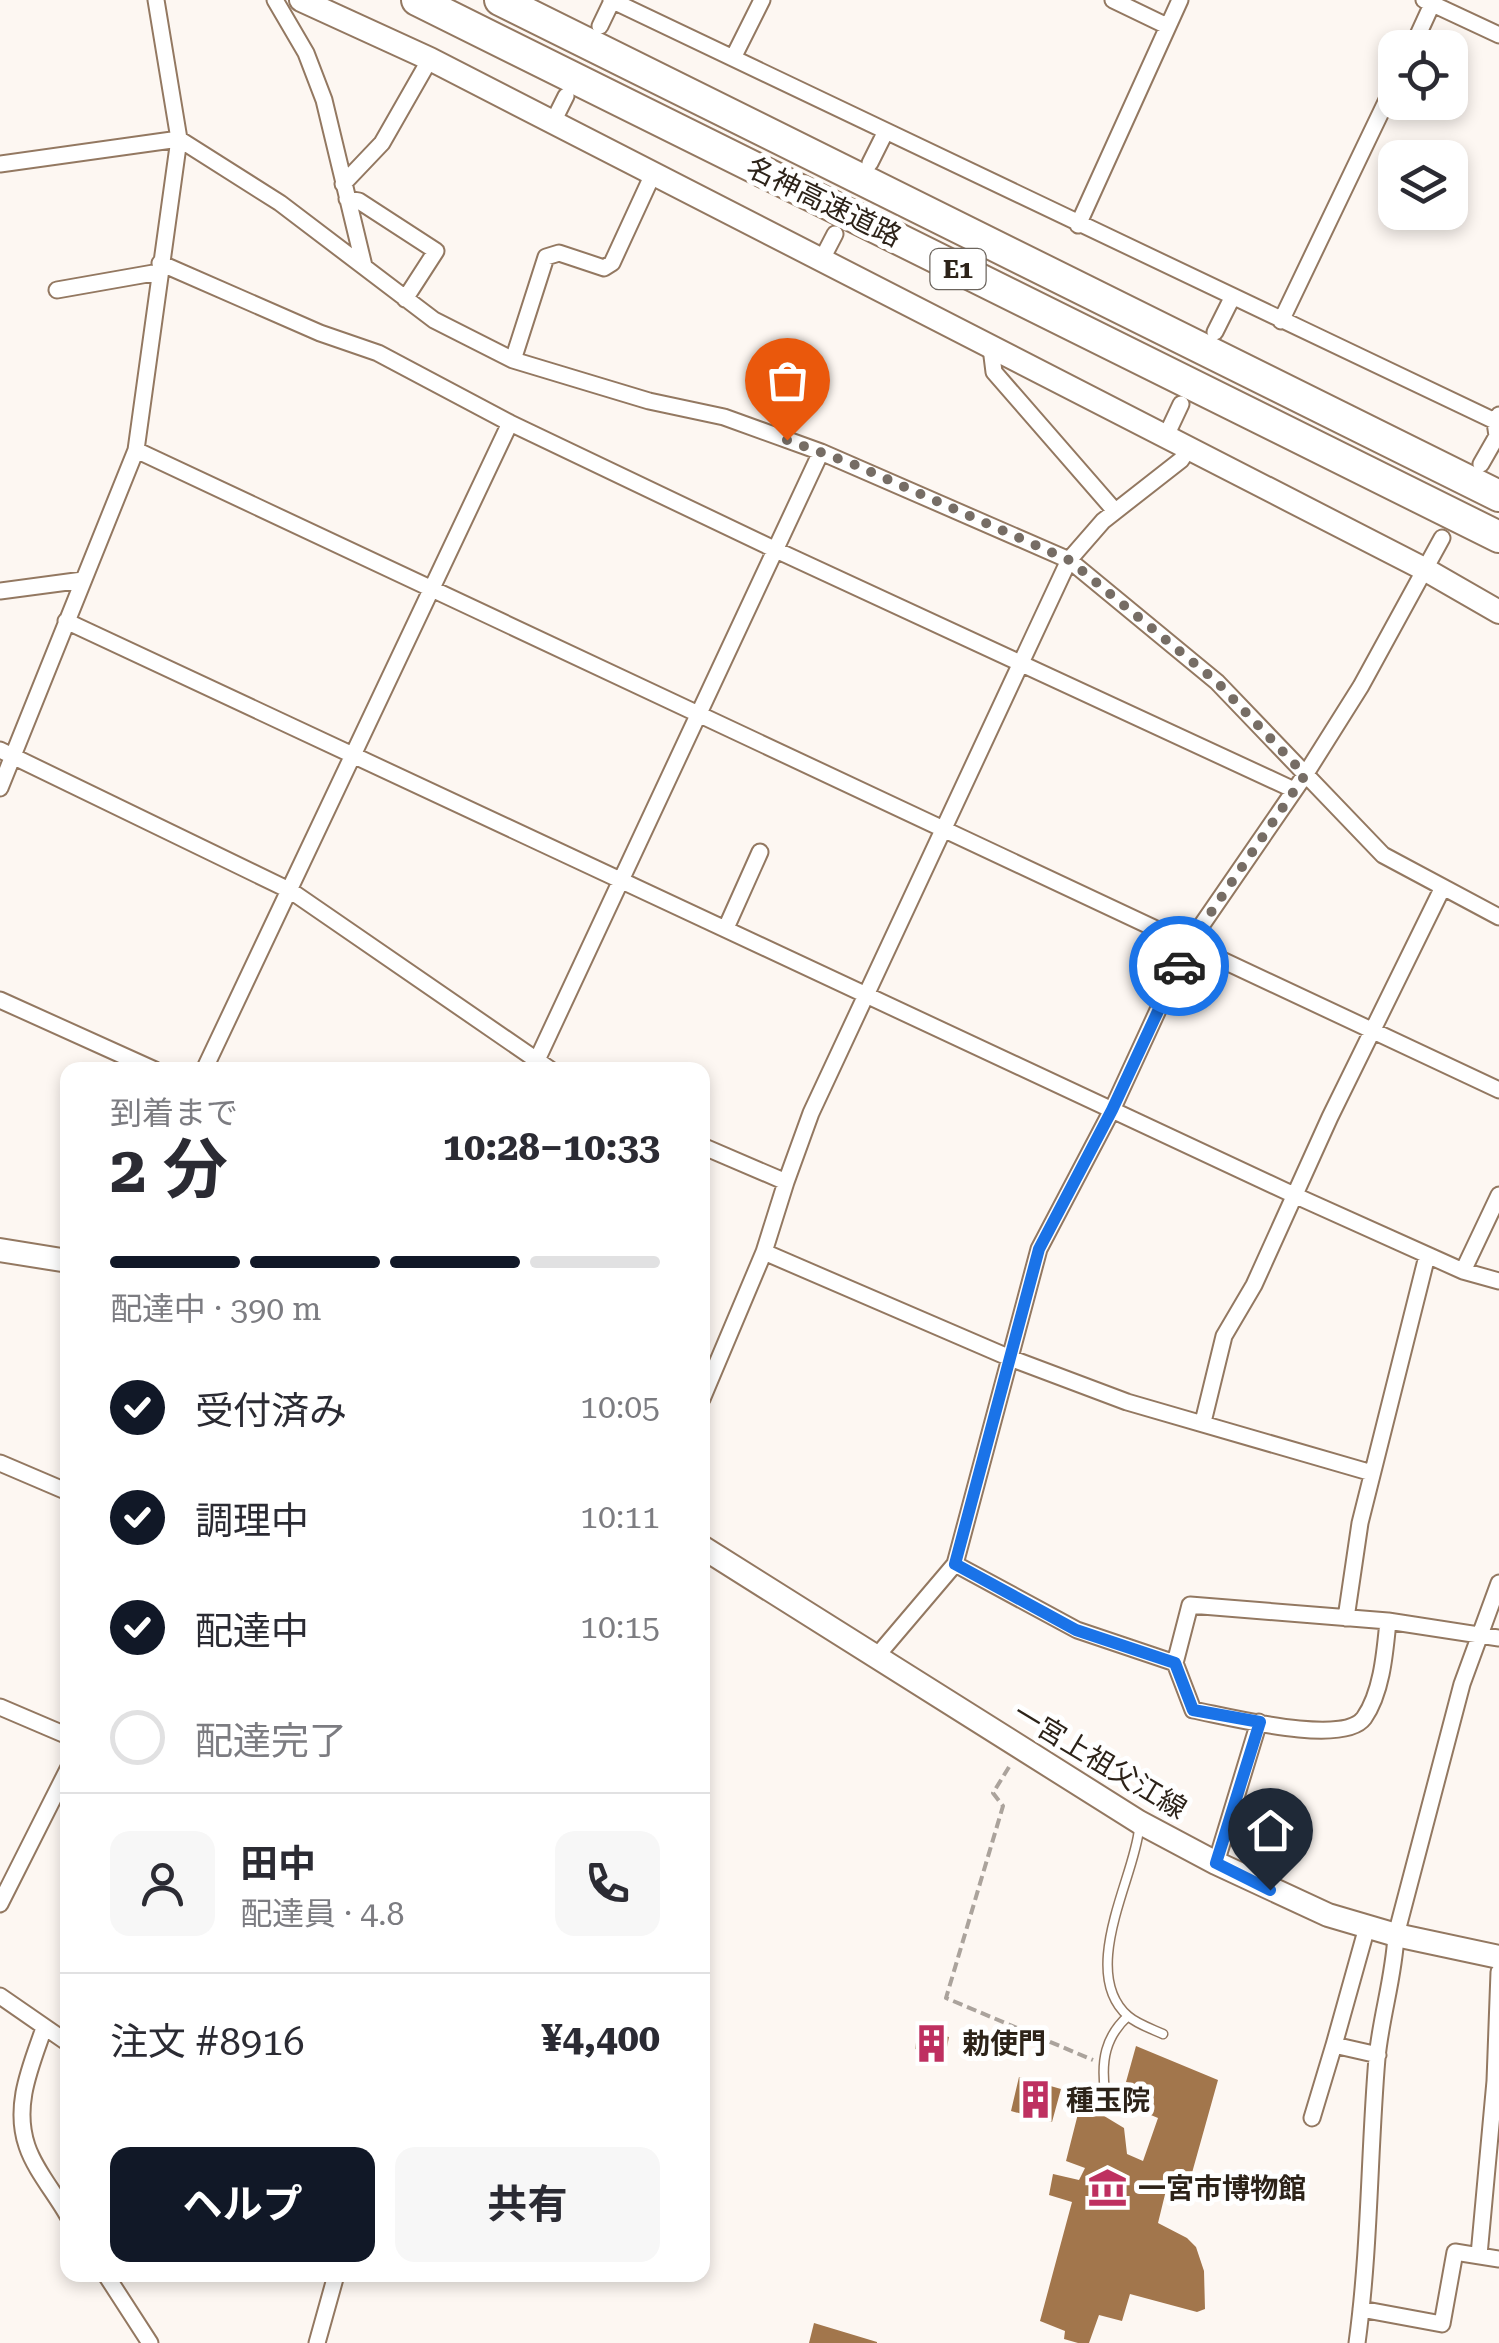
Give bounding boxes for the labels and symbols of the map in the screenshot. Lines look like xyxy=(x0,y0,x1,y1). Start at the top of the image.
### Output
street label: 名神高速道路 xyxy=(741,150,907,254)
road number: E1 xyxy=(930,249,986,289)
pin xyxy=(745,338,830,441)
courier xyxy=(1129,916,1229,1016)
street label: 一宮上祖父江線 xyxy=(1007,1696,1193,1826)
pin xyxy=(1228,1788,1313,1891)
building icon: 勅使門 xyxy=(911,2022,953,2064)
place label: 勅使門 xyxy=(962,2027,1046,2060)
building icon: 種玉院 xyxy=(1015,2079,1057,2121)
place label: 種玉院 xyxy=(1066,2084,1150,2117)
museum icon: 一宮市博物館 xyxy=(1087,2167,1129,2209)
place label: 一宮市博物館 xyxy=(1138,2172,1306,2205)

